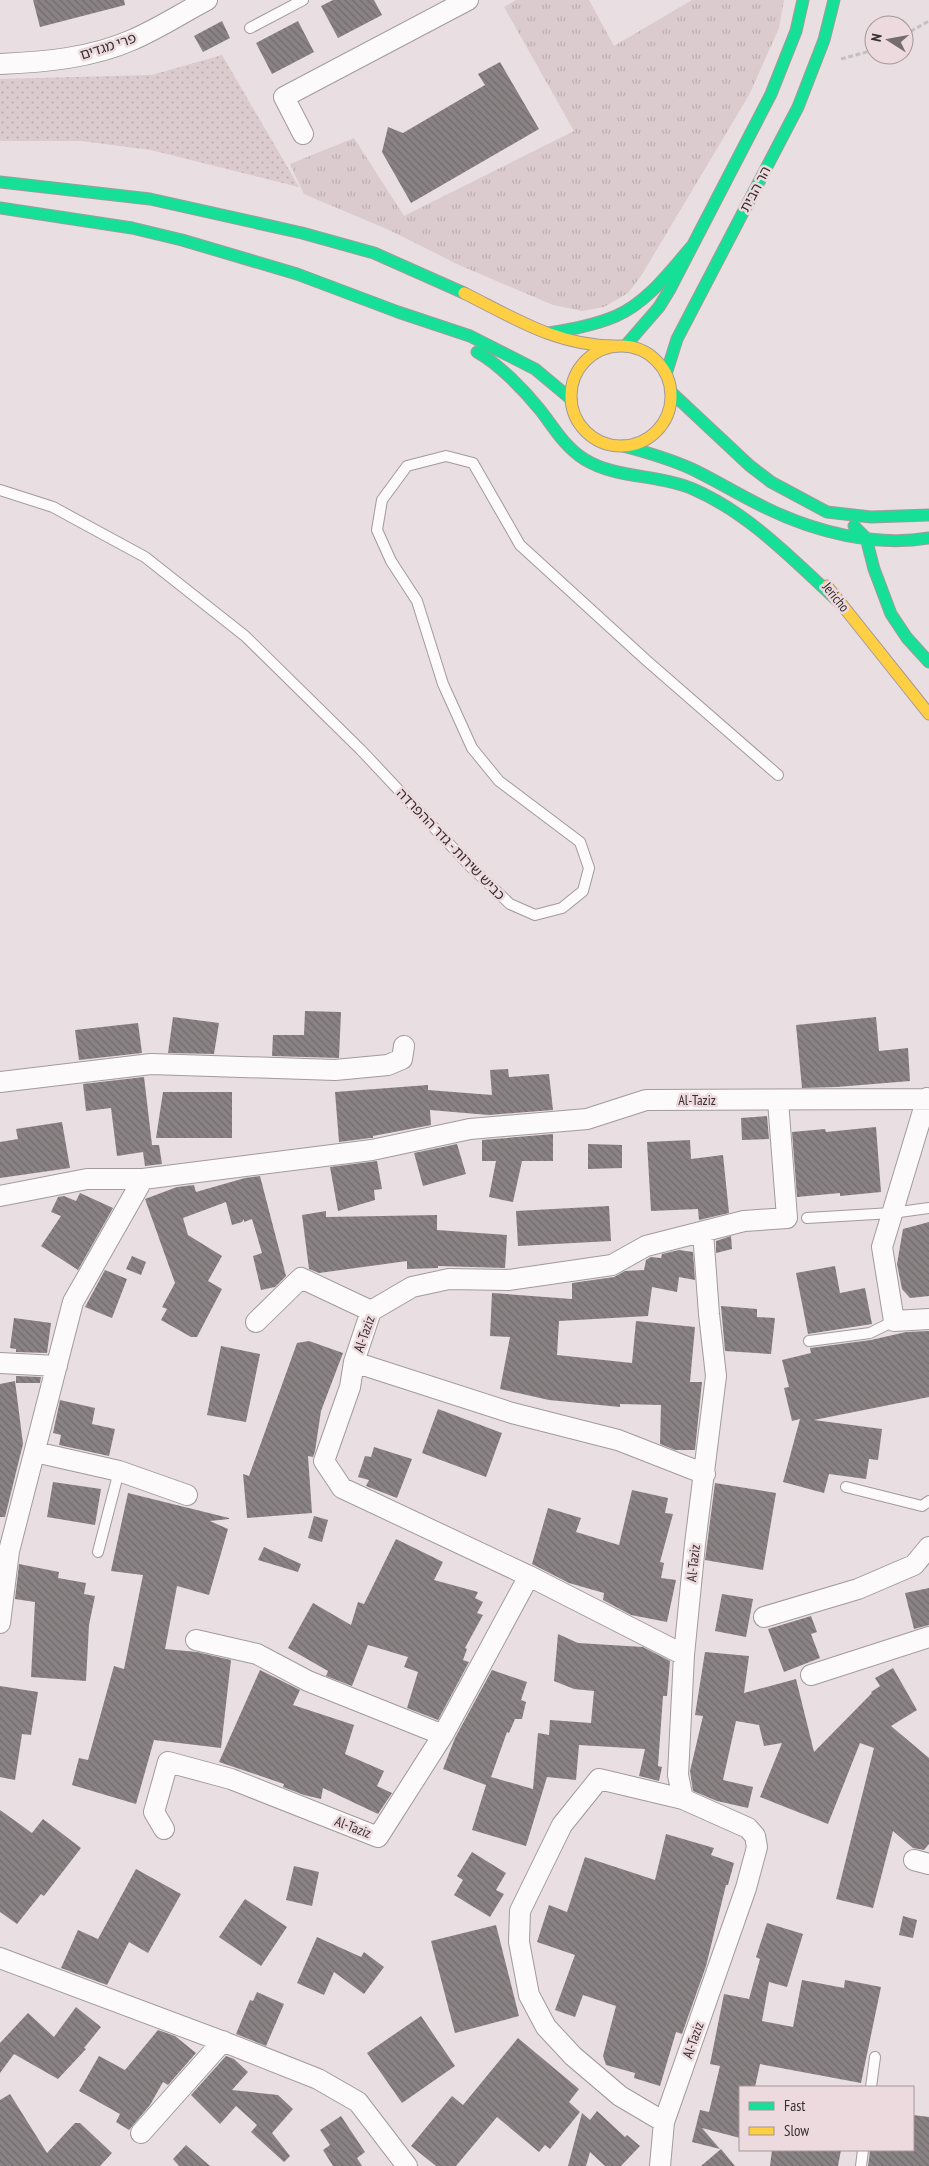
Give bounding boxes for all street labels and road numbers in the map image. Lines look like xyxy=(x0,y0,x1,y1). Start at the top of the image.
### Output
street label: פרי מגדים xyxy=(78,28,138,64)
street label: הר הבית xyxy=(735,163,775,215)
street label: Jericho xyxy=(818,578,853,616)
street label: כביש שירות - גדר ההפרדה xyxy=(393,784,509,904)
street label: Al-Taziz xyxy=(678,1091,716,1109)
street label: Al-Taziz xyxy=(349,1313,379,1355)
street label: Al-Taziz xyxy=(682,1543,704,1583)
street label: Al-Taziz xyxy=(332,1812,374,1842)
street label: Al-Taziz xyxy=(678,2019,708,2061)

